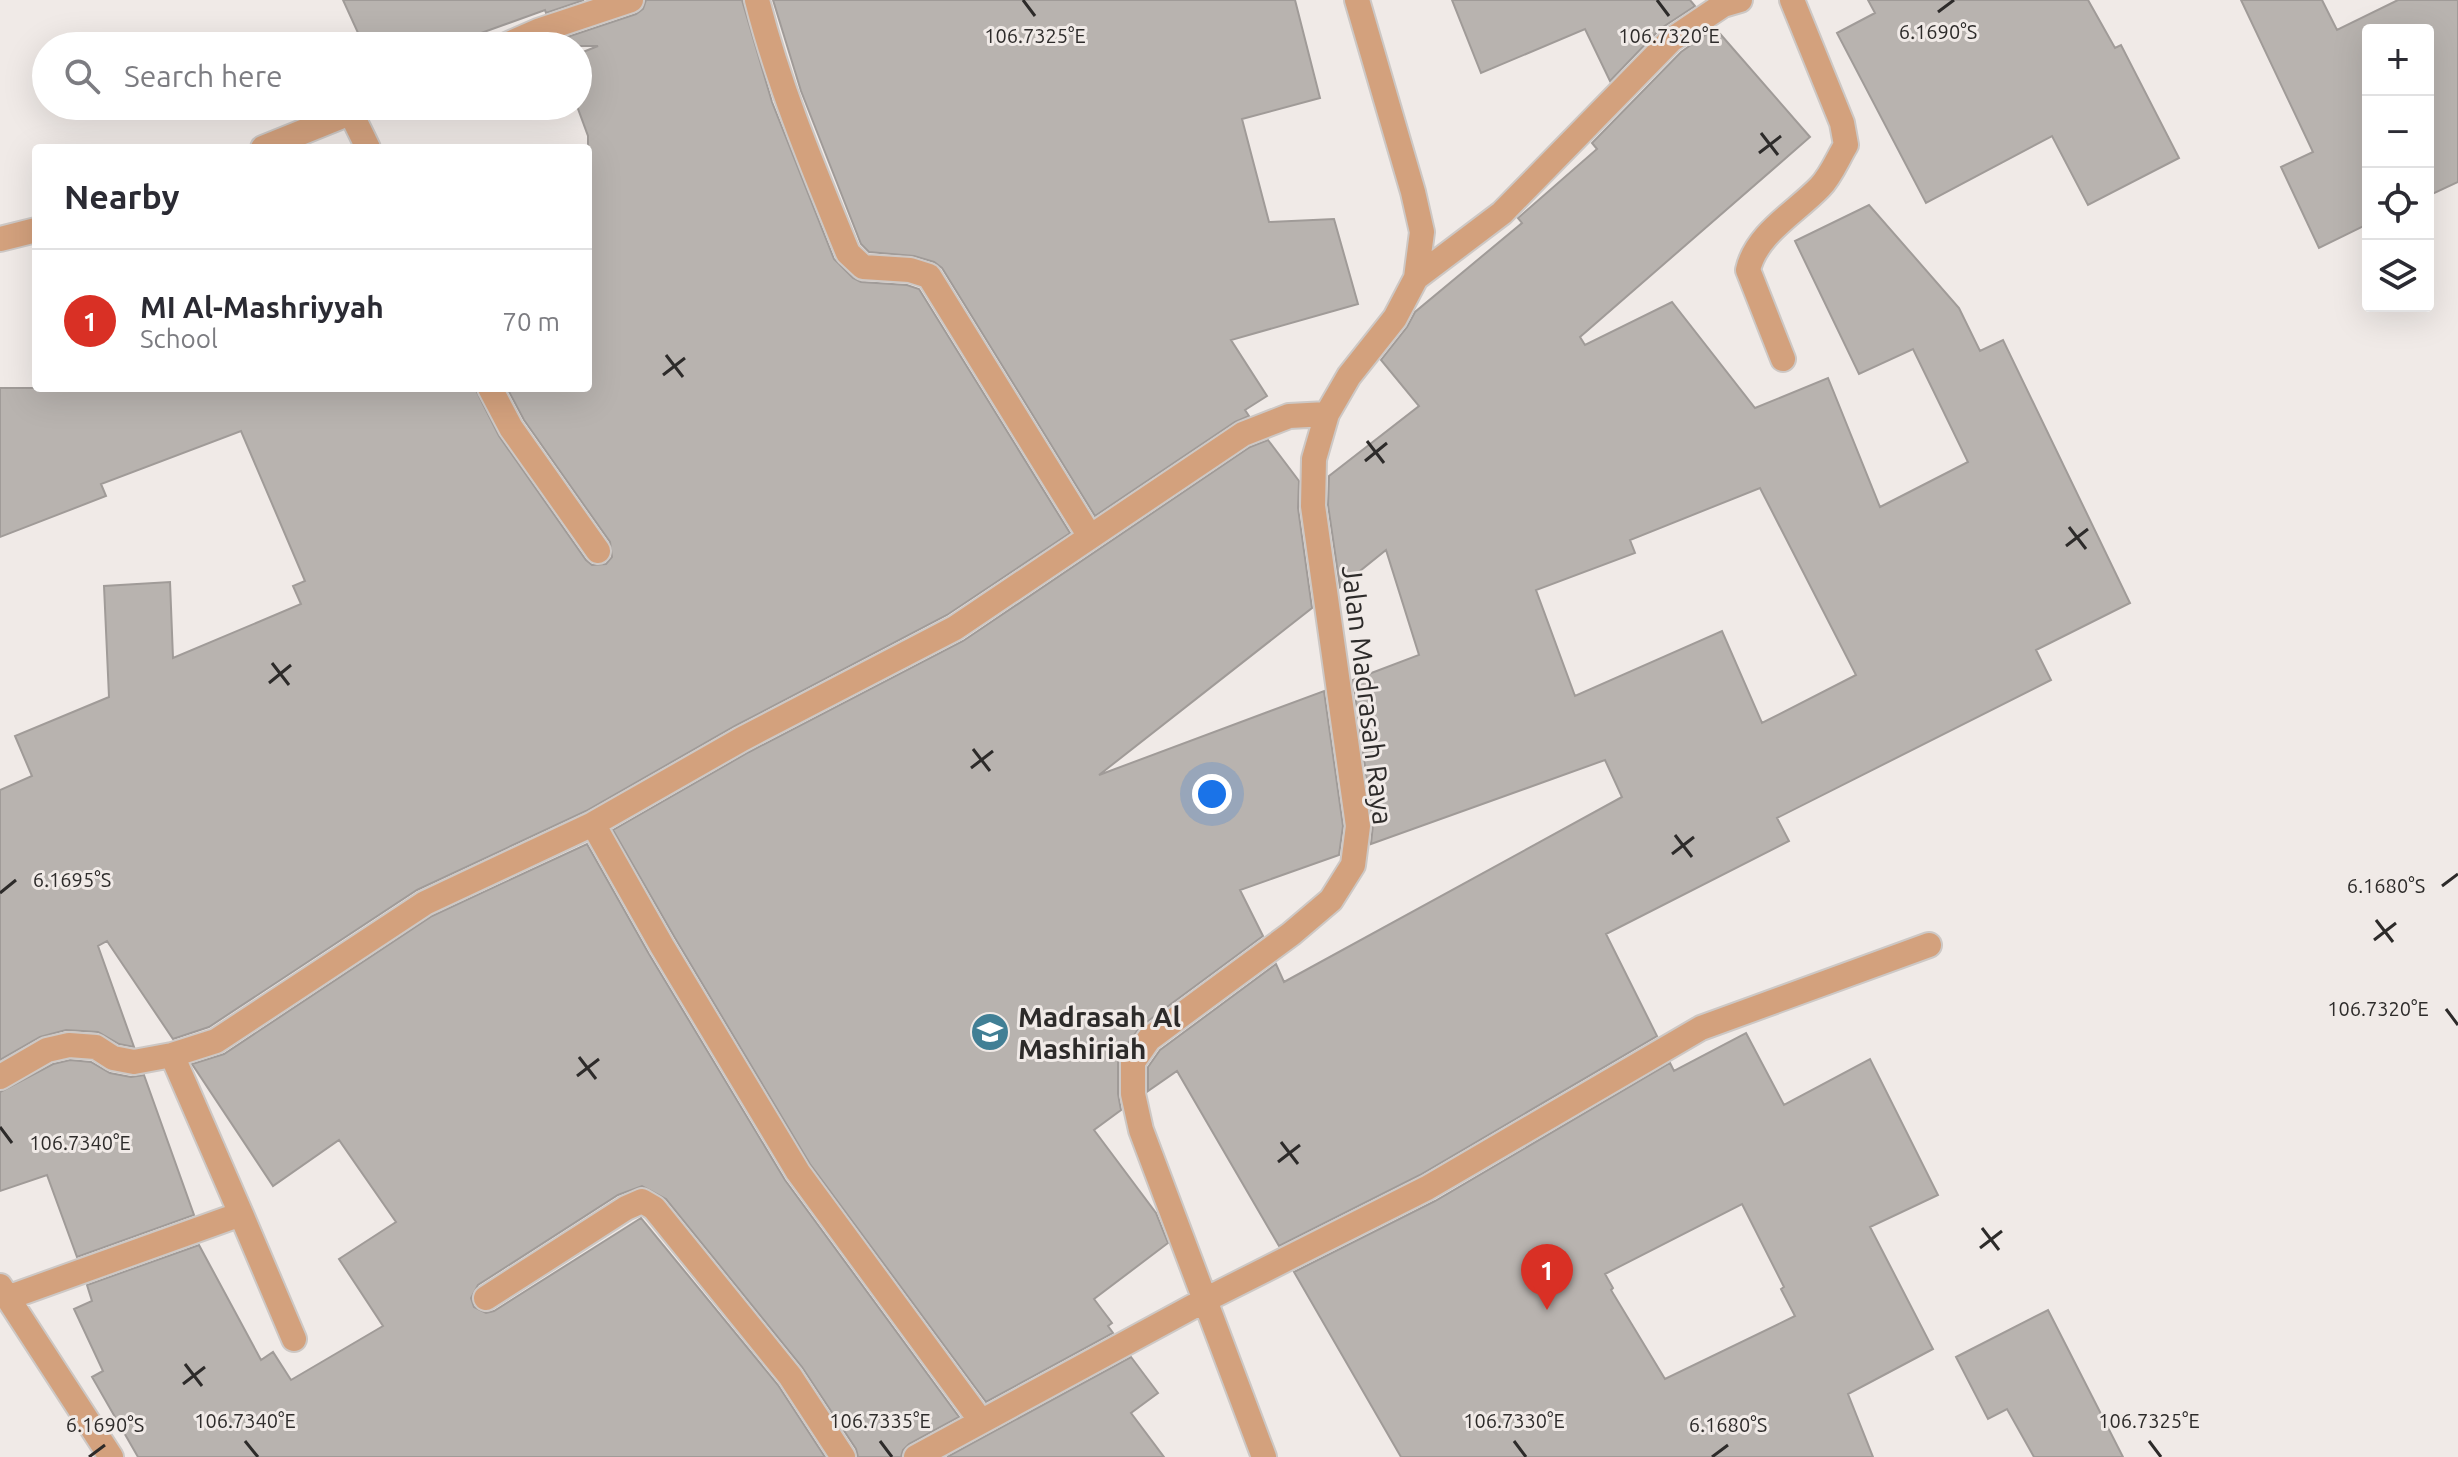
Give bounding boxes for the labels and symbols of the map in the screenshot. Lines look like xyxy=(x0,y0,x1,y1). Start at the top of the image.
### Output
text: 6.1690°S xyxy=(1899,20,1977,43)
text: 106.7325°E xyxy=(984,24,1086,47)
text: 106.7320°E xyxy=(1618,24,1720,47)
street label: Jalan Madrasah Raya xyxy=(1337,564,1399,826)
your location xyxy=(1192,774,1232,814)
text: 6.1695°S xyxy=(33,868,111,891)
text: 6.1680°S xyxy=(2347,874,2425,897)
text: 106.7320°E xyxy=(2327,997,2429,1020)
place label: Madrasah Al Mashiriah xyxy=(1018,1001,1181,1064)
school or university icon: Madrasah Al Mashiriah xyxy=(969,1011,1011,1053)
text: 106.7340°E xyxy=(29,1131,131,1154)
pin: 1 xyxy=(1521,1244,1573,1310)
text: 106.7340°E xyxy=(194,1409,296,1432)
text: 106.7335°E xyxy=(829,1409,931,1432)
text: 106.7330°E xyxy=(1463,1409,1565,1432)
text: 106.7325°E xyxy=(2098,1409,2200,1432)
text: 6.1690°S xyxy=(66,1413,144,1436)
text: 6.1680°S xyxy=(1689,1413,1767,1436)

